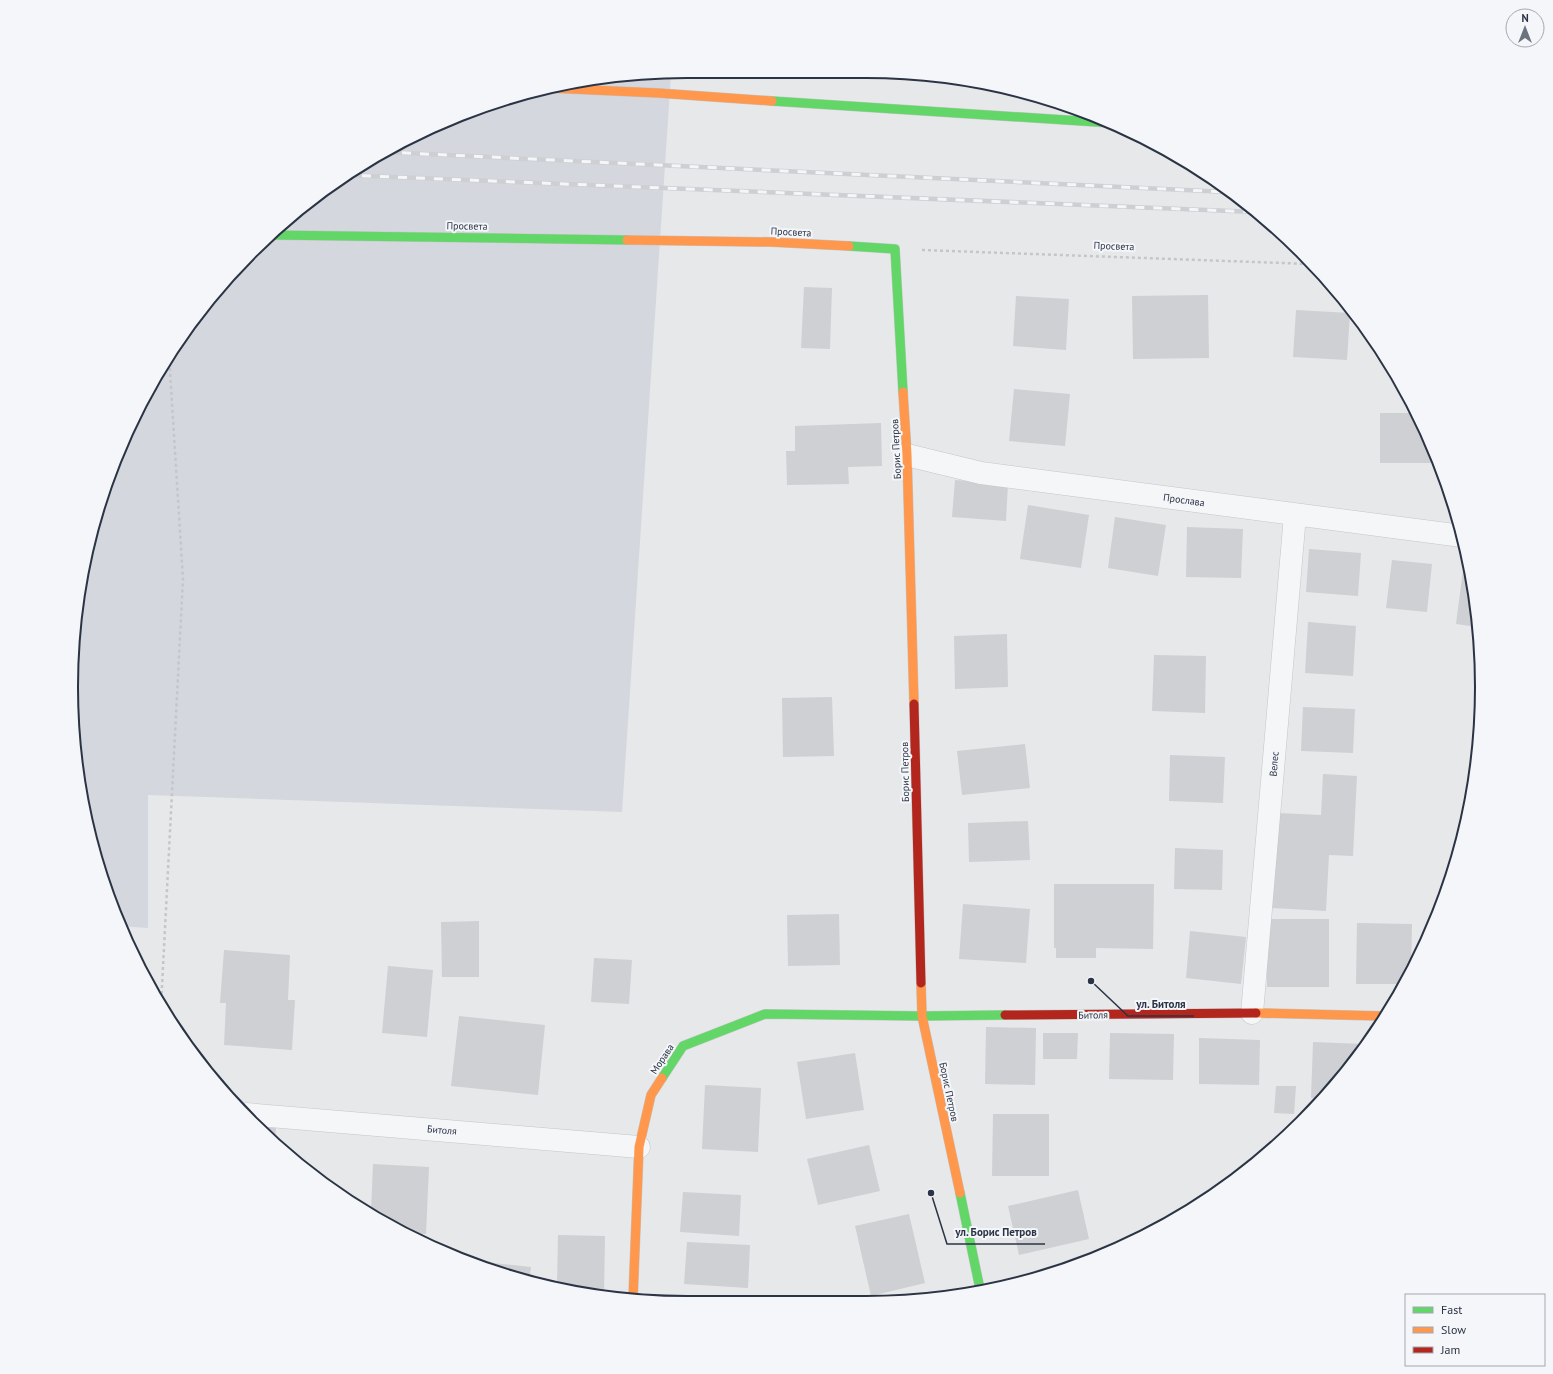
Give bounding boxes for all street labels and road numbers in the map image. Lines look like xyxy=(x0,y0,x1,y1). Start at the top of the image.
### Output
street label: Просвета xyxy=(446,219,488,233)
street label: Просвета xyxy=(770,224,812,240)
street label: Просвета xyxy=(1093,239,1135,253)
street label: Борис Петров xyxy=(888,419,904,479)
street label: Прослава xyxy=(1162,491,1206,509)
street label: Борис Петров xyxy=(898,742,912,802)
street label: Велес xyxy=(1266,750,1282,777)
street label: Битоля xyxy=(1078,1008,1108,1022)
street label: Морава xyxy=(647,1041,677,1077)
street label: Борис Петров xyxy=(936,1061,962,1123)
street label: Битоля xyxy=(427,1122,458,1138)

